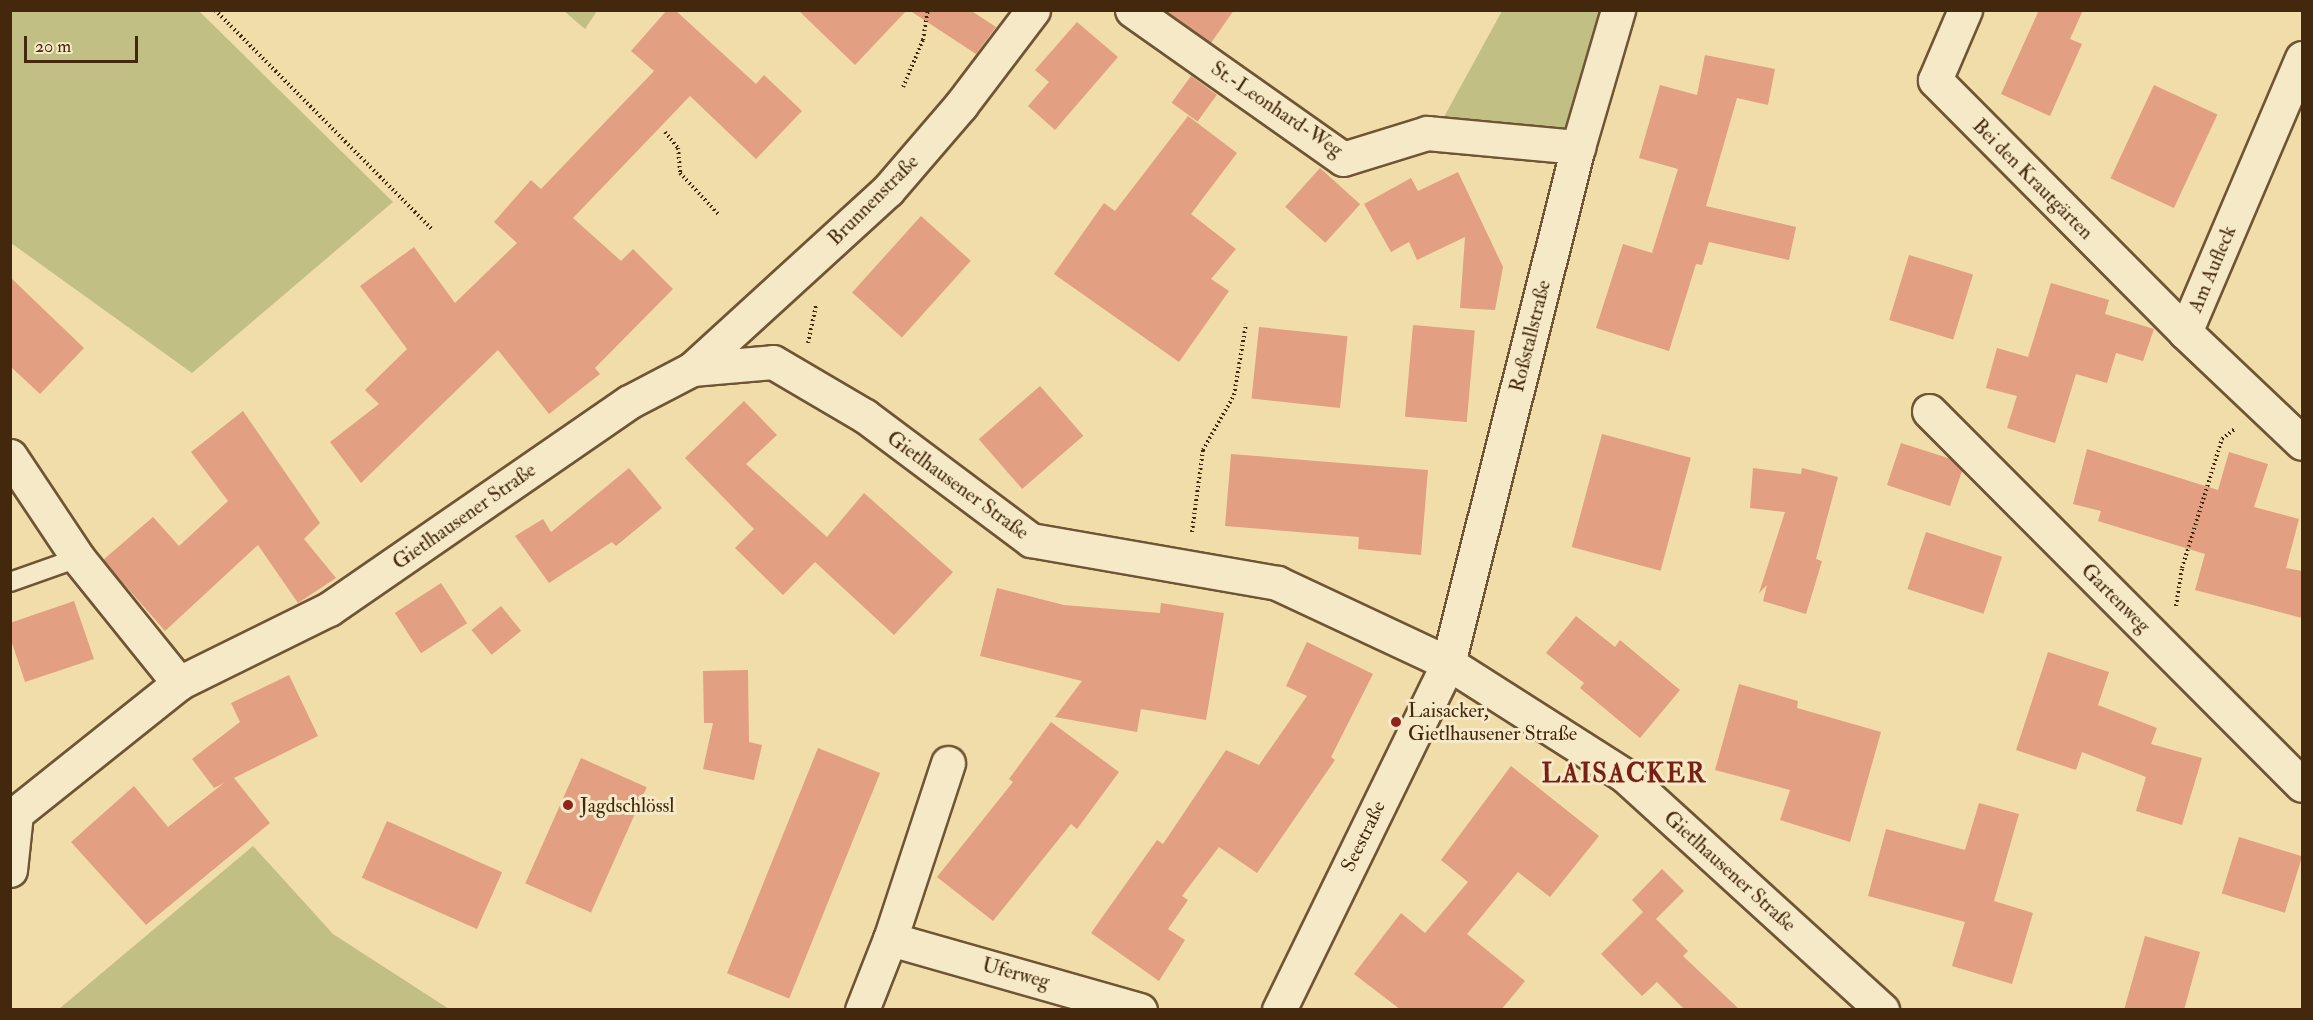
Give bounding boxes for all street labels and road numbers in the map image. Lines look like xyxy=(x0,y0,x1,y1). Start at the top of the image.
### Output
street label: St.-Leonhard-Weg xyxy=(1207,56,1347,162)
street label: Bei den Krautgärten xyxy=(1968,114,2098,244)
street label: Brunnenstraße xyxy=(823,150,923,250)
street label: Am Aufleck xyxy=(2183,222,2241,316)
street label: Roßstallstraße xyxy=(1505,278,1555,394)
street label: Gietlhausener Straße xyxy=(883,426,1033,544)
street label: Gietlhausener Straße xyxy=(388,458,540,574)
street label: Gartenweg xyxy=(2076,558,2156,638)
street label: Seestraße xyxy=(1336,797,1390,875)
street label: Gietlhausener Straße xyxy=(1659,806,1801,936)
street label: Uferweg xyxy=(980,952,1052,994)

